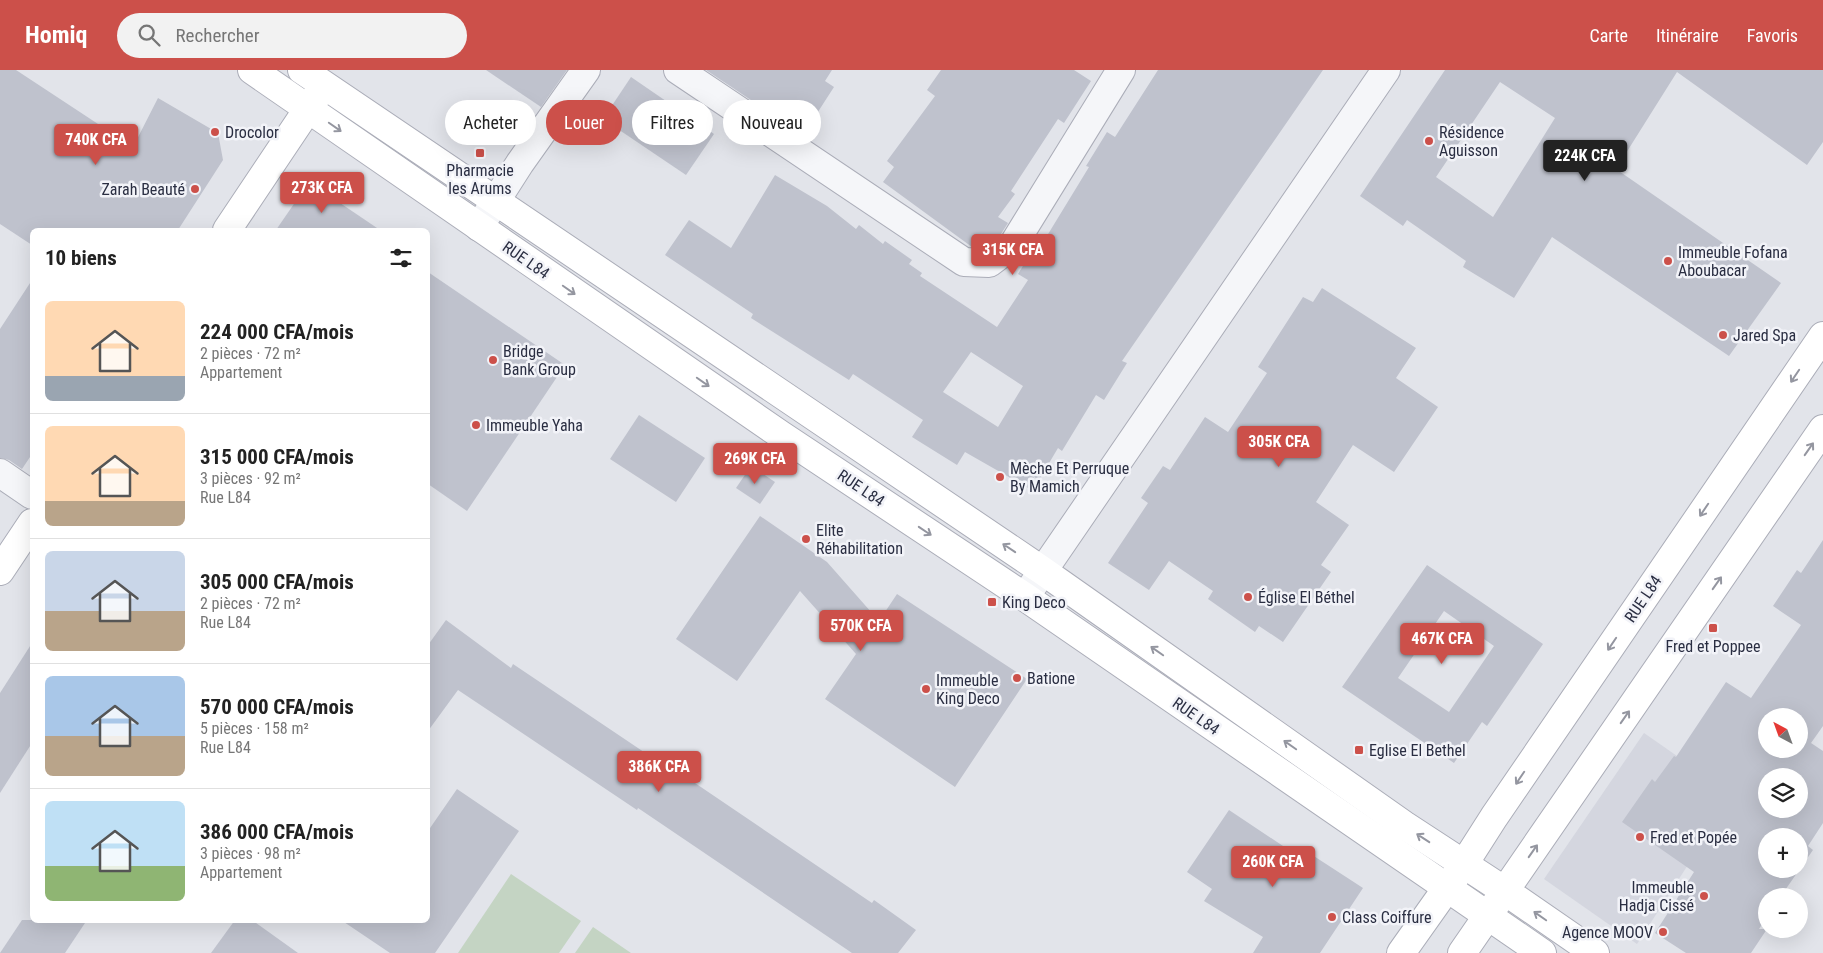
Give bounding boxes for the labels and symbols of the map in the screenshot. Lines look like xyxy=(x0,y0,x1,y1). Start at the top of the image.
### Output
one-way arrow xyxy=(328,122,342,132)
place label: Drocolor xyxy=(225,123,279,142)
place label: Résidence Aguisson xyxy=(1439,123,1504,160)
pin: 740K CFA xyxy=(44,124,148,166)
marker: Drocolor xyxy=(209,126,221,138)
marker: Résidence Aguisson xyxy=(1423,135,1435,147)
pin: 224K CFA xyxy=(1533,140,1637,182)
marker: Pharmacie les Arums xyxy=(474,147,486,159)
place label: Pharmacie les Arums xyxy=(446,161,514,198)
pin: 273K CFA xyxy=(270,172,374,214)
place label: Zarah Beauté xyxy=(101,180,185,199)
marker: Zarah Beauté xyxy=(189,183,201,195)
pin: 315K CFA xyxy=(961,234,1065,276)
street label: RUE L84 xyxy=(499,237,553,283)
place label: Immeuble Fofana Aboubacar xyxy=(1678,243,1788,280)
marker: Immeuble Fofana Aboubacar xyxy=(1662,255,1674,267)
one-way arrow xyxy=(562,285,576,295)
place label: Jared Spa xyxy=(1733,326,1796,345)
marker: Jared Spa xyxy=(1717,329,1729,341)
place label: Bridge Bank Group xyxy=(503,342,576,379)
marker: Bridge Bank Group xyxy=(487,354,499,366)
one-way arrow xyxy=(1790,369,1801,383)
one-way arrow xyxy=(696,377,710,387)
place label: Immeuble Yaha xyxy=(486,416,583,435)
marker: Immeuble Yaha xyxy=(470,419,482,431)
pin: 305K CFA xyxy=(1227,426,1331,468)
pin: 269K CFA xyxy=(703,442,807,485)
one-way arrow xyxy=(1804,442,1814,456)
place label: Mèche Et Perruque By Mamich xyxy=(1010,459,1129,496)
street label: RUE L84 xyxy=(834,465,888,511)
marker: Mèche Et Perruque By Mamich xyxy=(994,471,1006,483)
one-way arrow xyxy=(1699,503,1709,517)
place label: Elite Réhabilitation xyxy=(816,521,903,558)
one-way arrow xyxy=(918,526,932,536)
marker: Elite Réhabilitation xyxy=(800,533,812,545)
one-way arrow xyxy=(1003,543,1017,553)
street label: RUE L84 xyxy=(1620,572,1666,626)
one-way arrow xyxy=(1712,576,1722,590)
place label: Église El Béthel xyxy=(1258,588,1355,607)
marker: Église El Béthel xyxy=(1242,591,1254,603)
place label: King Deco xyxy=(1002,593,1066,612)
marker: King Deco xyxy=(986,596,998,608)
pin: 570K CFA xyxy=(809,610,913,652)
pin: 467K CFA xyxy=(1390,622,1494,665)
marker: Fred et Poppee xyxy=(1707,622,1719,634)
one-way arrow xyxy=(1607,637,1617,651)
place label: Fred et Poppee xyxy=(1666,637,1760,656)
one-way arrow xyxy=(1150,646,1164,656)
place label: Batione xyxy=(1027,669,1075,688)
place label: Immeuble King Deco xyxy=(936,671,1000,708)
marker: Batione xyxy=(1011,672,1023,684)
marker: Immeuble King Deco xyxy=(920,683,932,695)
street label: RUE L84 xyxy=(1169,693,1223,739)
north arrow xyxy=(1758,708,1808,758)
one-way arrow xyxy=(1620,710,1630,724)
one-way arrow xyxy=(1283,740,1297,750)
place label: Eglise El Bethel xyxy=(1369,741,1466,760)
marker: Eglise El Bethel xyxy=(1353,744,1365,756)
pin: 386K CFA xyxy=(607,750,711,793)
one-way arrow xyxy=(1515,771,1525,785)
place label: Fred et Popée xyxy=(1650,828,1737,847)
marker: Fred et Popée xyxy=(1634,831,1646,843)
one-way arrow xyxy=(1416,832,1430,842)
one-way arrow xyxy=(1528,844,1538,858)
pin: 260K CFA xyxy=(1221,846,1325,888)
place label: Immeuble Hadja Cissé xyxy=(1619,878,1694,915)
marker: Immeuble Hadja Cissé xyxy=(1698,890,1710,902)
place label: Class Coiffure xyxy=(1342,908,1432,927)
marker: Class Coiffure xyxy=(1326,911,1338,923)
one-way arrow xyxy=(1533,911,1547,921)
place label: Agence MOOV xyxy=(1562,923,1653,942)
marker: Agence MOOV xyxy=(1657,926,1669,938)

